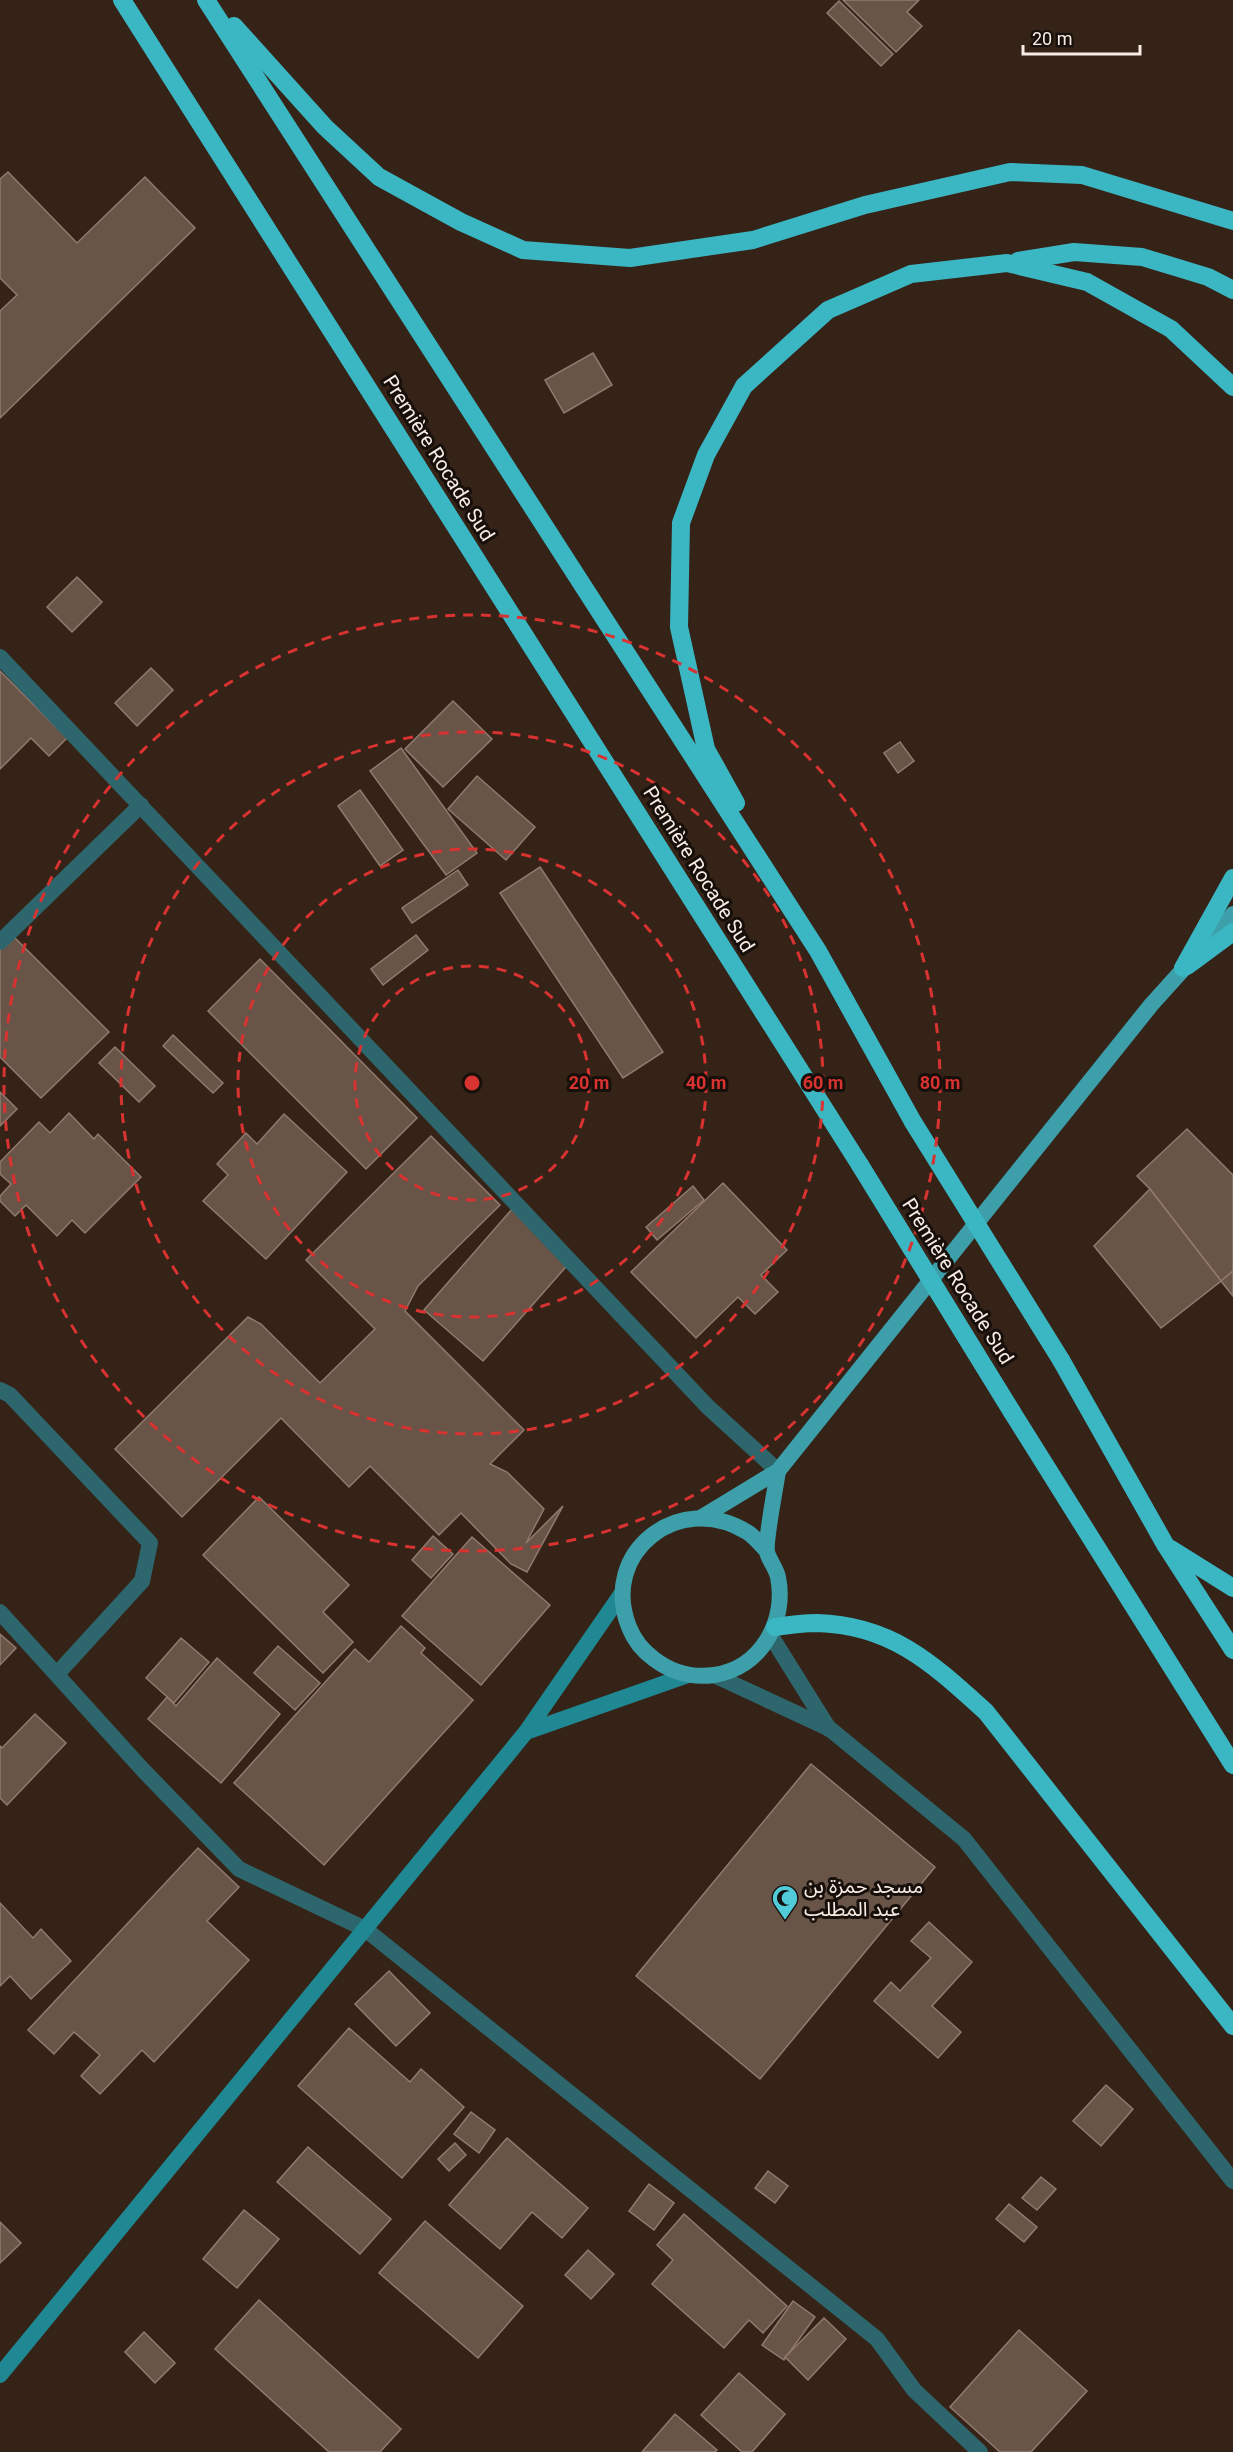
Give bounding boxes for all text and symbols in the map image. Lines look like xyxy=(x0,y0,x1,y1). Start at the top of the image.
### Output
scale bar xyxy=(1023,18,1140,56)
text: 20 m xyxy=(1032,28,1072,49)
street label: Première Rocade Sud xyxy=(378,371,500,545)
street label: Première Rocade Sud xyxy=(638,782,760,956)
text: 20 m xyxy=(569,1072,609,1093)
text: 40 m xyxy=(686,1072,726,1093)
text: 60 m xyxy=(803,1072,843,1093)
text: 80 m xyxy=(920,1072,960,1093)
centre of rings xyxy=(462,1073,482,1093)
street label: Première Rocade Sud xyxy=(897,1194,1019,1368)
place label: مسجد حمزة بن عبد المطلب xyxy=(804,1874,923,1921)
mosque icon: مسجد حمزة بن عبد المطلب xyxy=(770,1883,800,1921)

